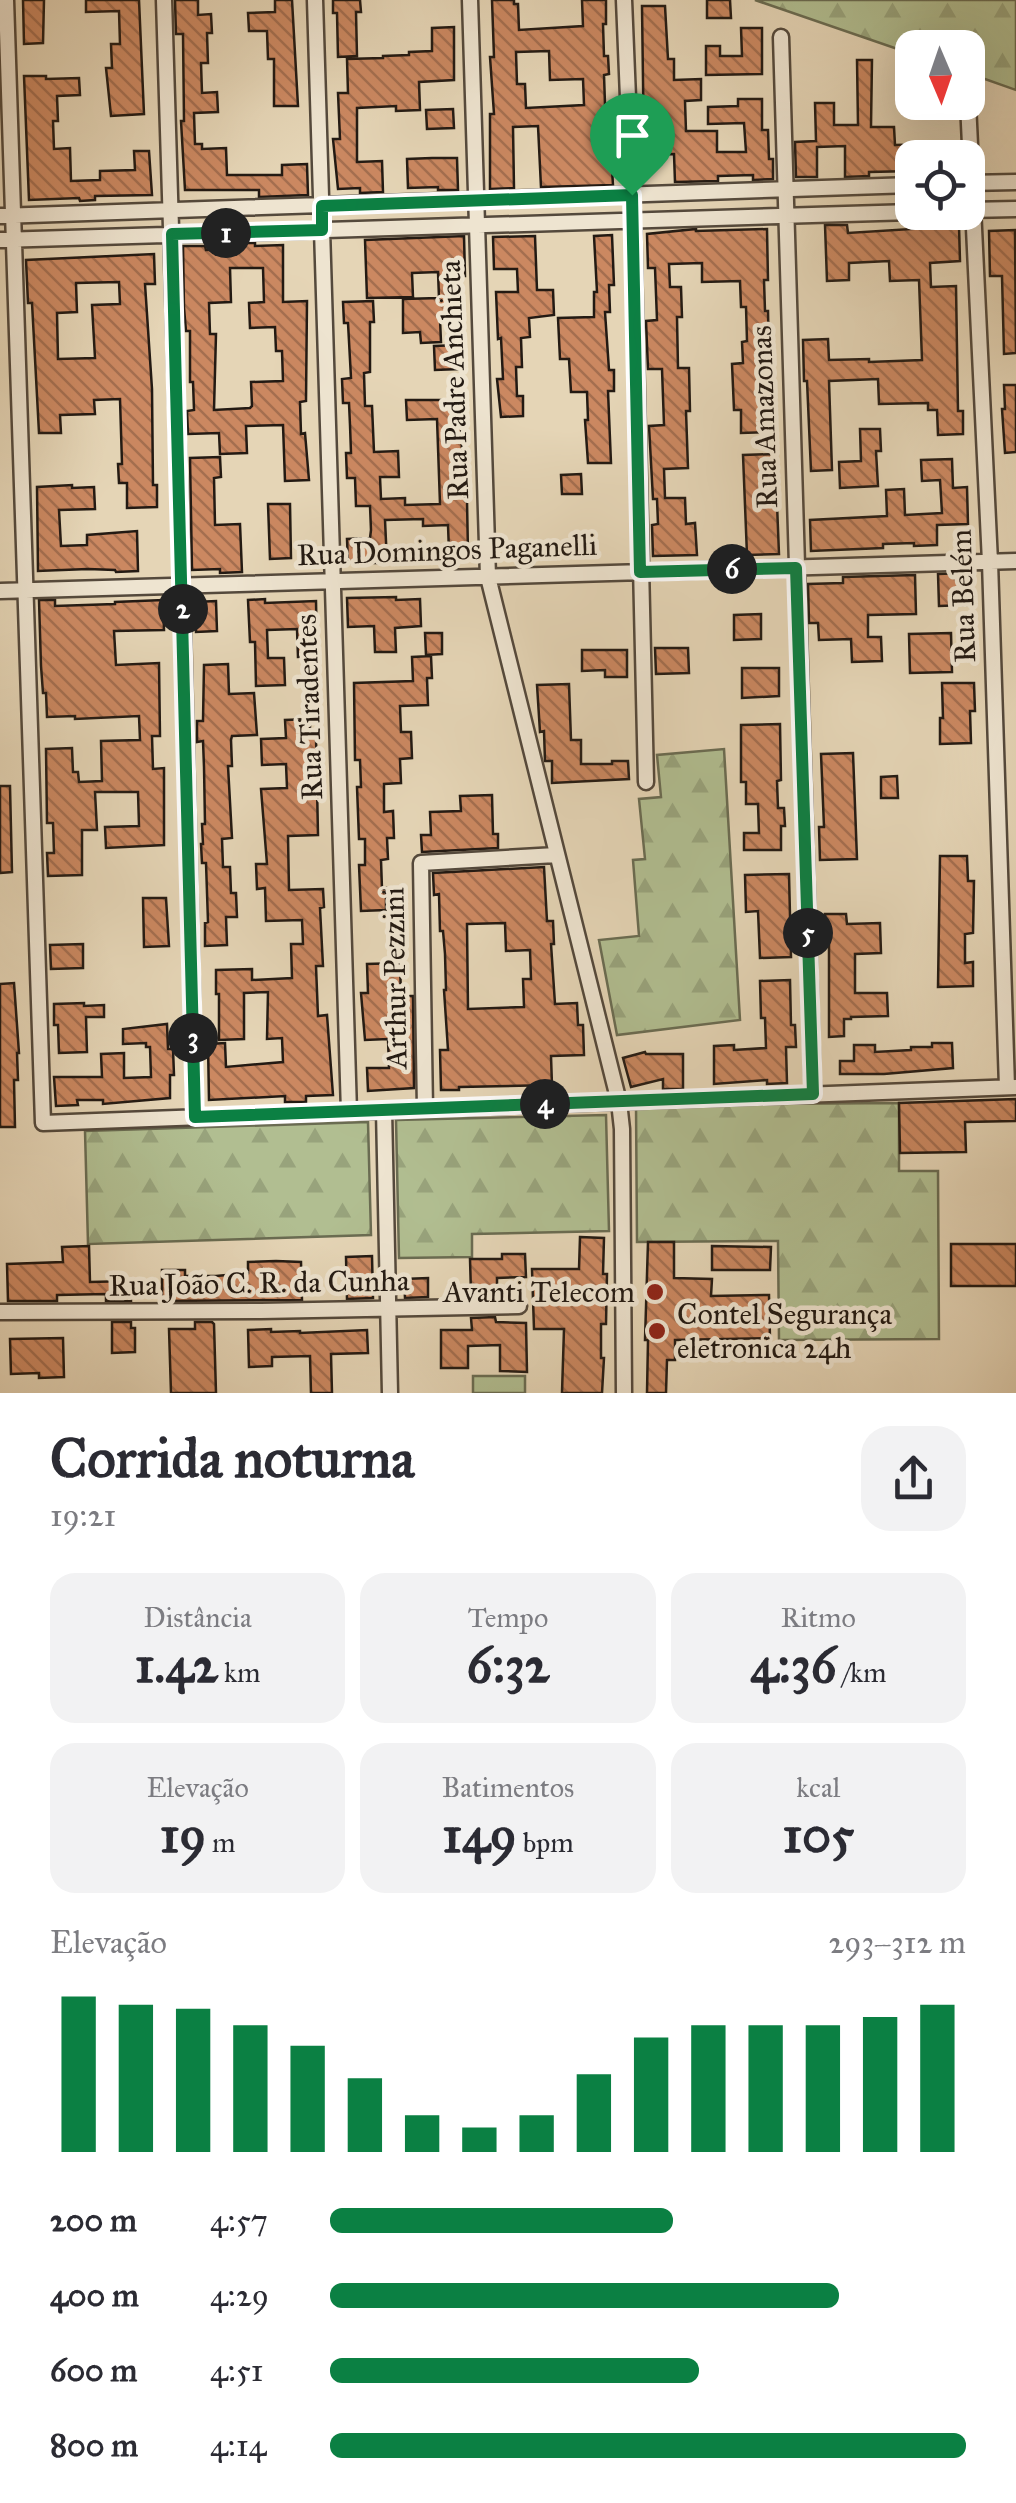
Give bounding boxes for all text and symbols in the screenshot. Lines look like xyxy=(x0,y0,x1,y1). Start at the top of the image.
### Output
north arrow xyxy=(895,30,985,120)
map controls xyxy=(895,30,985,230)
pin xyxy=(590,93,675,196)
icon: arrive xyxy=(605,108,660,163)
button: locate xyxy=(895,140,985,230)
pin: 1 xyxy=(201,208,251,258)
text: 1 xyxy=(220,215,232,250)
street label: Rua Padre Anchieta xyxy=(432,259,476,501)
street label: Rua Amazonas xyxy=(743,325,785,509)
street label: Rua Domingos Paganelli xyxy=(296,527,598,573)
street label: Rua Belém xyxy=(943,528,983,664)
pin: 6 xyxy=(707,544,757,594)
text: 6 xyxy=(725,551,739,586)
pin: 2 xyxy=(158,584,208,634)
text: 2 xyxy=(176,591,190,626)
street label: Rua Tiradentes xyxy=(288,613,330,801)
street label: Arthur Pezzini xyxy=(375,887,415,1071)
pin: 5 xyxy=(783,908,833,958)
text: 5 xyxy=(801,915,815,950)
pin: 3 xyxy=(168,1013,218,1063)
text: 3 xyxy=(187,1020,199,1055)
pin: 4 xyxy=(520,1079,570,1129)
text: 4 xyxy=(537,1086,553,1121)
street label: Rua João C. R. da Cunha xyxy=(108,1262,410,1304)
place label: Avanti Telecom xyxy=(441,1274,635,1310)
marker: Avanti Telecom xyxy=(644,1281,666,1303)
place label: Contel Segurança eletronica 24h xyxy=(677,1296,892,1366)
marker: Contel Segurança eletronica 24h xyxy=(646,1320,668,1342)
text: Corrida noturna xyxy=(50,1425,415,1492)
button: share xyxy=(861,1426,966,1531)
text: 19:21 xyxy=(50,1496,116,1535)
text: Distância xyxy=(144,1600,252,1635)
text: Tempo xyxy=(468,1600,548,1635)
text: Ritmo xyxy=(781,1600,856,1635)
text: 1.42 xyxy=(135,1635,218,1696)
text: 6:32 xyxy=(467,1635,549,1696)
text: 4:36 xyxy=(750,1635,836,1696)
text: km xyxy=(218,1655,261,1690)
text: /km xyxy=(836,1655,886,1690)
text: Elevação xyxy=(147,1770,249,1805)
text: Batimentos xyxy=(442,1770,574,1805)
text: kcal xyxy=(796,1770,840,1805)
text: 19 xyxy=(160,1805,206,1866)
text: 149 xyxy=(442,1805,517,1866)
text: 105 xyxy=(782,1805,854,1866)
text: m xyxy=(206,1825,236,1860)
text: bpm xyxy=(517,1825,574,1860)
text: Elevação xyxy=(50,1923,167,1962)
text: 293–312 m xyxy=(828,1923,966,1962)
text: 200 m xyxy=(50,2201,137,2240)
text: 4:57 xyxy=(210,2201,268,2240)
text: 400 m xyxy=(50,2276,139,2315)
text: 4:29 xyxy=(210,2276,269,2315)
text: 600 m xyxy=(50,2351,137,2390)
text: 4:51 xyxy=(210,2351,263,2390)
text: 800 m xyxy=(50,2426,138,2465)
text: 4:14 xyxy=(210,2426,266,2465)

